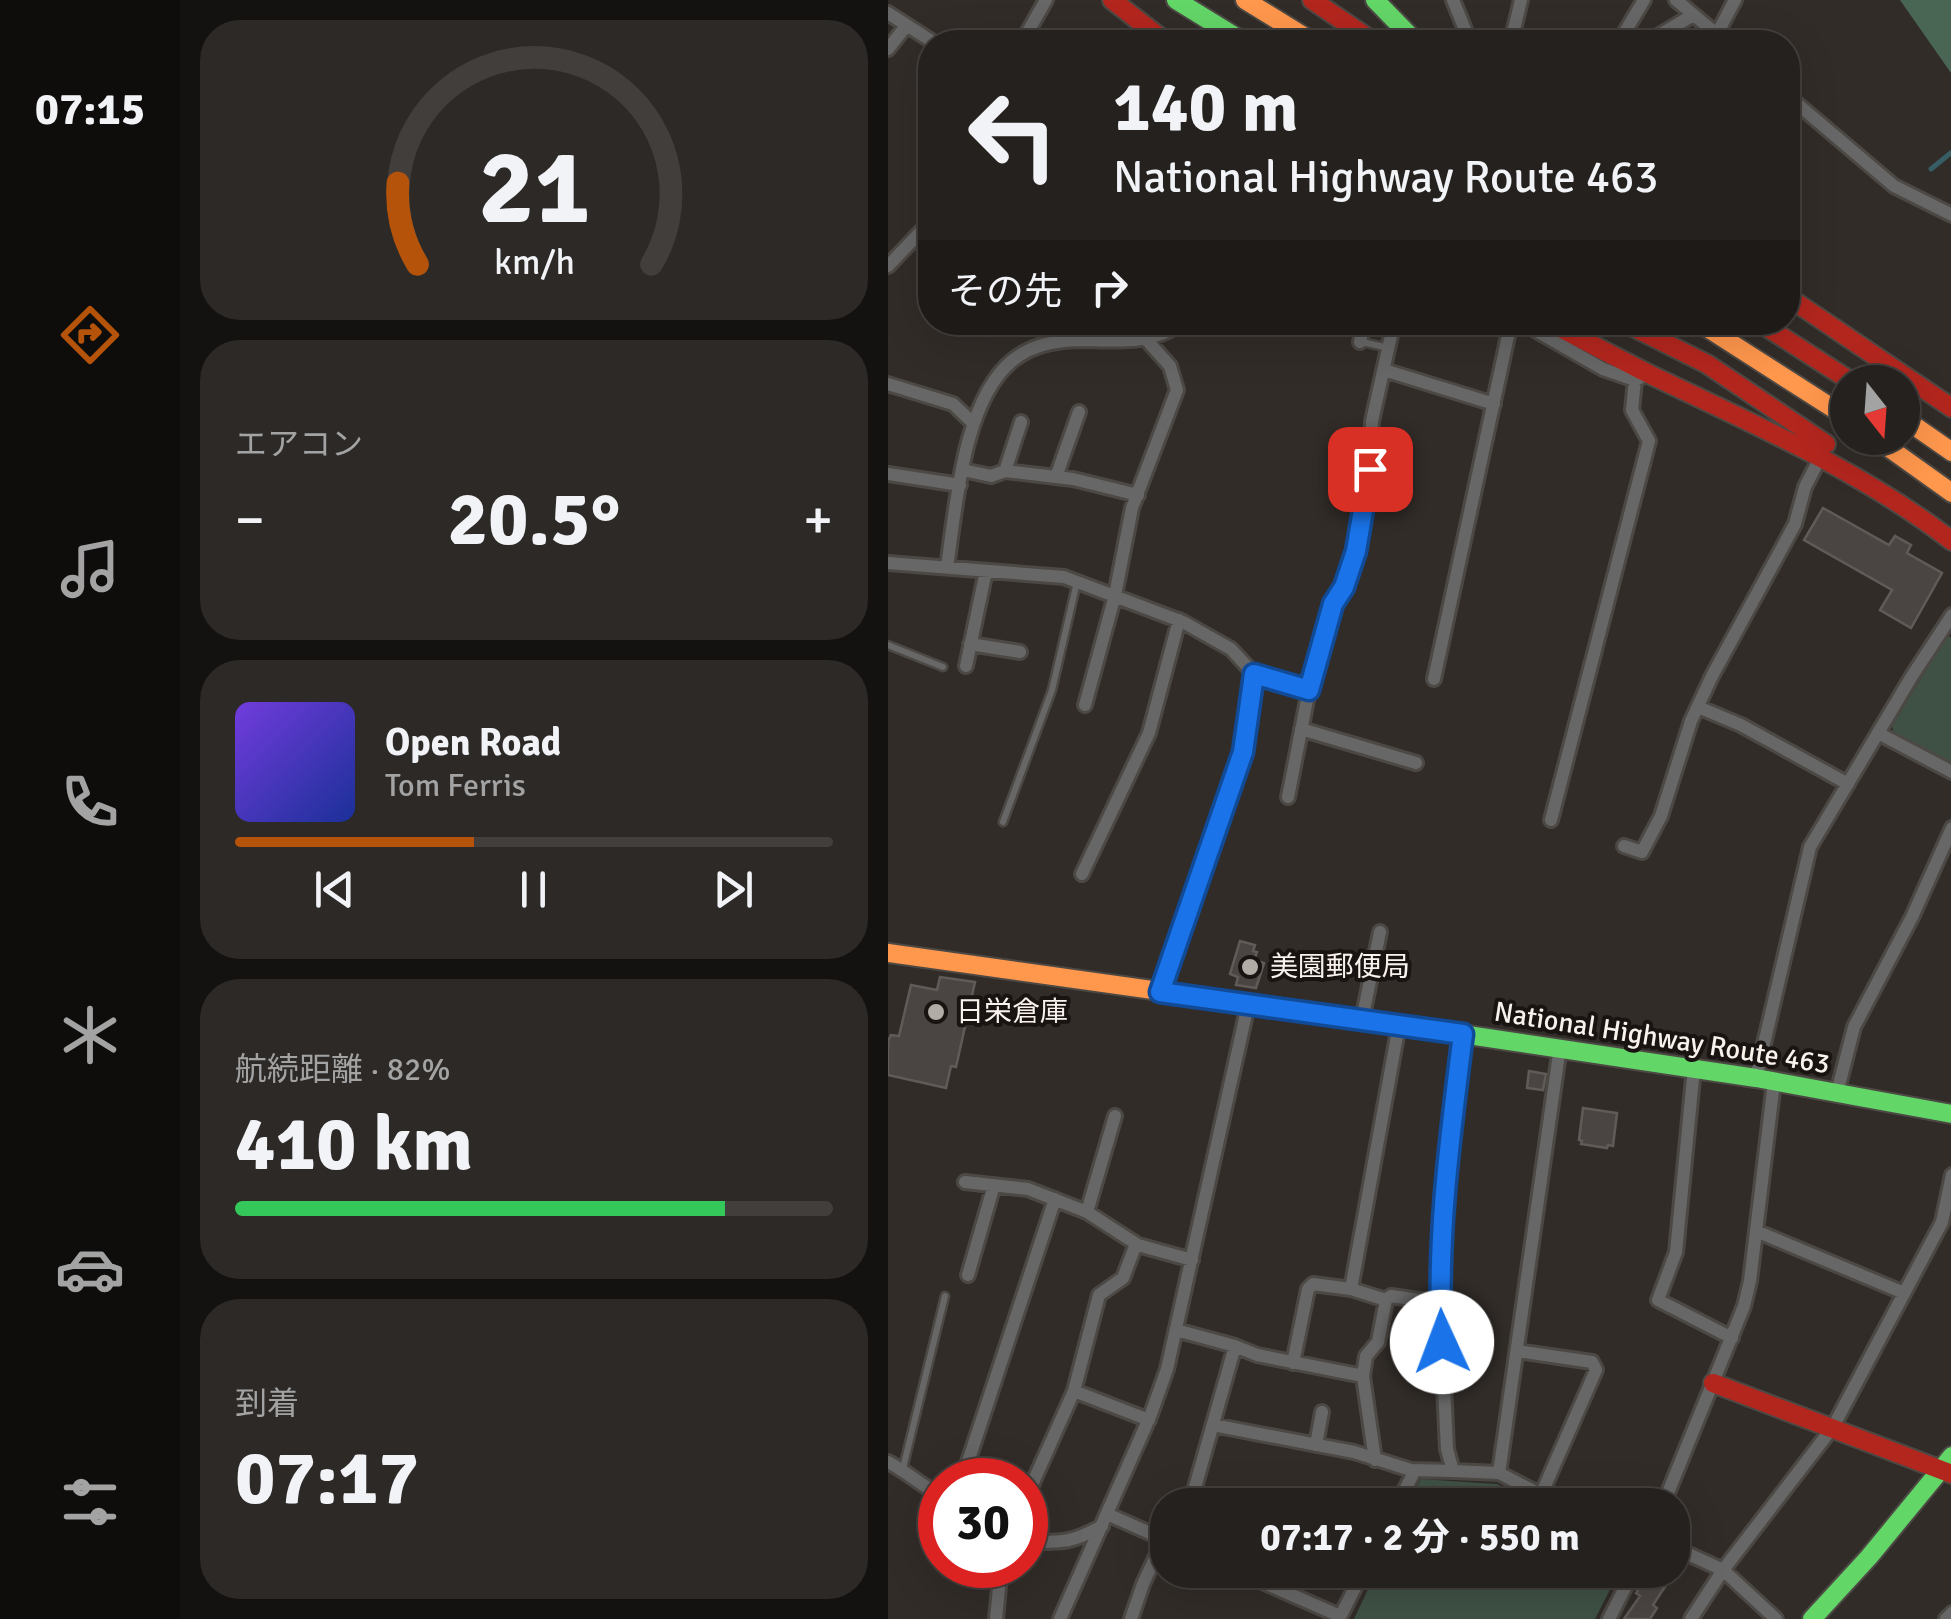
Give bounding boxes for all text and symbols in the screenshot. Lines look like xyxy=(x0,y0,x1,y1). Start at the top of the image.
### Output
text: 140 m xyxy=(1113,64,1298,150)
icon: left xyxy=(948,70,1078,200)
text: 07:15 xyxy=(35,82,145,137)
text: 21 xyxy=(478,124,590,252)
text: National Highway Route 463 xyxy=(1113,150,1659,205)
text: km/h xyxy=(494,240,574,284)
icon: right xyxy=(1082,260,1137,315)
text: その先 xyxy=(948,268,1062,315)
icon: directions xyxy=(55,300,125,370)
north arrow xyxy=(1830,365,1920,455)
map controls xyxy=(1830,365,1920,455)
text: エアコン xyxy=(235,425,363,464)
pin xyxy=(1328,427,1413,512)
icon: arrive xyxy=(1343,442,1398,497)
text: 20.5° xyxy=(448,473,621,566)
text: − xyxy=(235,486,265,554)
text: + xyxy=(803,486,833,554)
icon: music xyxy=(55,534,125,604)
text: Open Road xyxy=(385,719,561,766)
text: Tom Ferris xyxy=(385,766,526,805)
icon: phone xyxy=(55,767,125,837)
icon: previous xyxy=(307,862,362,917)
icon: pause xyxy=(506,862,561,917)
icon: next xyxy=(706,862,761,917)
place label: 美園郵便局 xyxy=(1270,950,1410,984)
marker: 美園郵便局 xyxy=(1239,956,1261,978)
place label: 日栄倉庫 xyxy=(956,995,1068,1029)
street label: National Highway Route 463 xyxy=(1492,995,1832,1081)
icon: climate xyxy=(55,1000,125,1070)
marker: 日栄倉庫 xyxy=(925,1001,947,1023)
text: 航続距離 · 82% xyxy=(235,1050,450,1089)
text: 410 km xyxy=(235,1098,473,1191)
icon: car xyxy=(55,1234,125,1304)
position arrow xyxy=(1390,1290,1494,1394)
text: 到着 xyxy=(235,1384,299,1423)
text: 07:17 xyxy=(235,1432,419,1525)
speed limit sign: 30 xyxy=(918,1458,1048,1588)
icon: filters xyxy=(55,1467,125,1537)
text: 07:17 · 2 分 · 550 m xyxy=(1260,1514,1580,1561)

